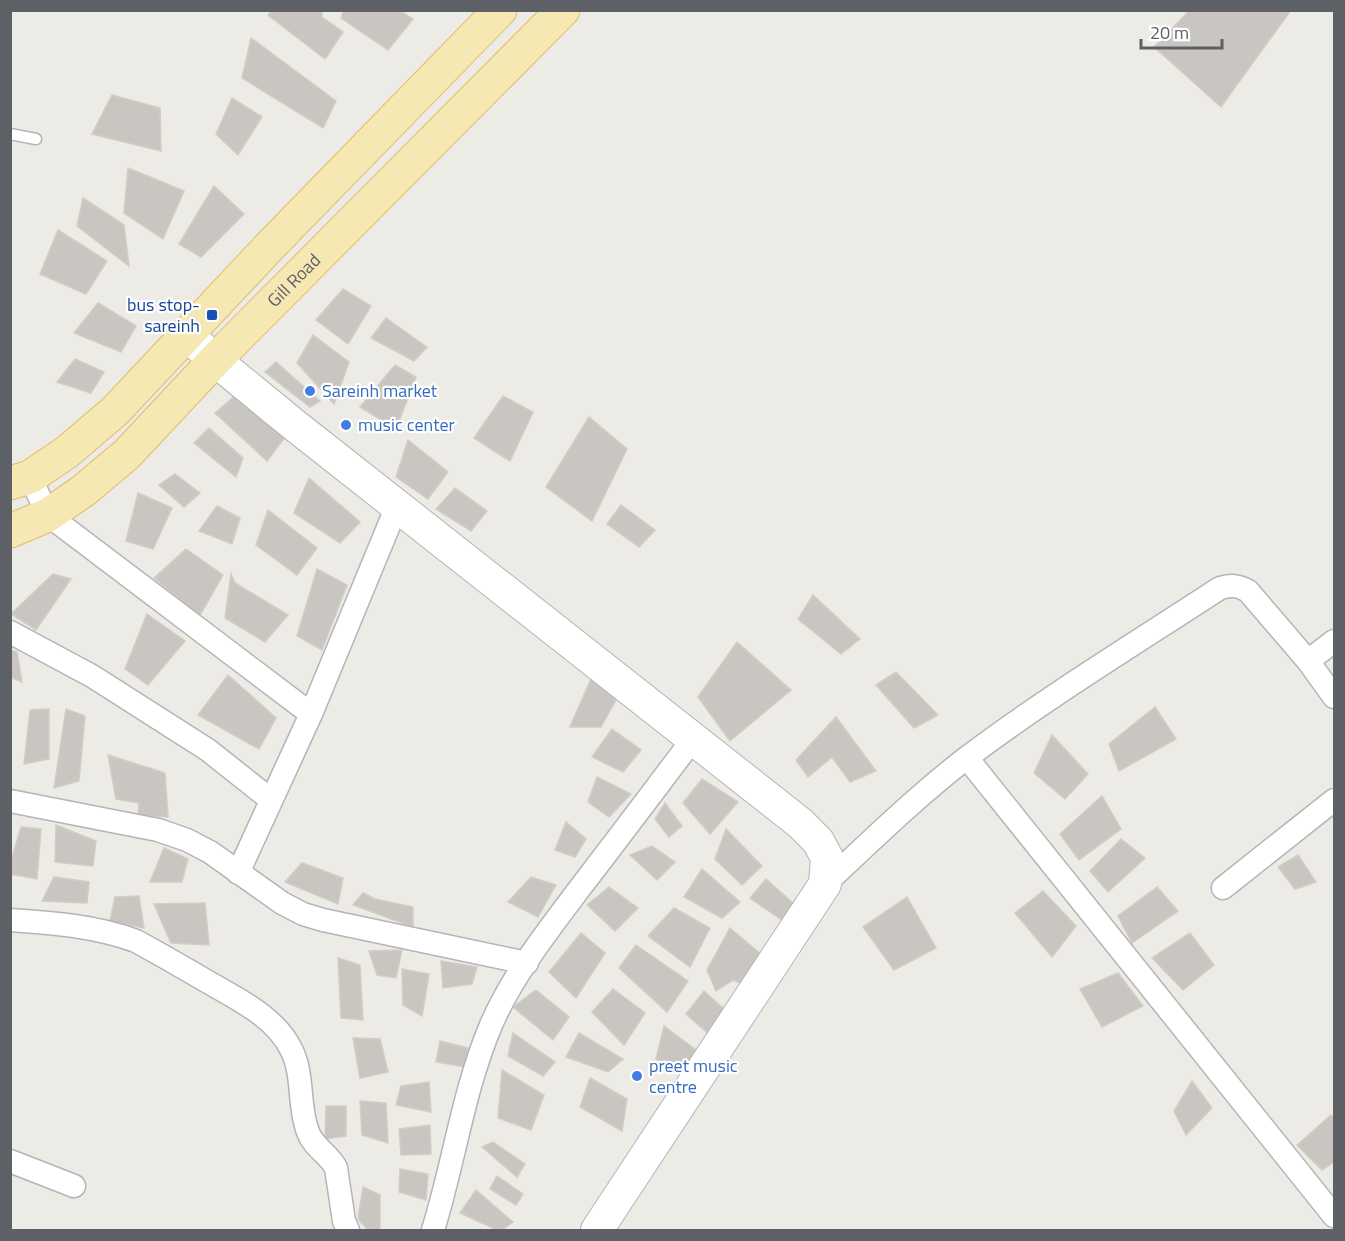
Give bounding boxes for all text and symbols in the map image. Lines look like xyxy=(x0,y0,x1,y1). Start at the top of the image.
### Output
scale bar xyxy=(1141,12,1222,50)
text: 20 m xyxy=(1150,19,1189,46)
street label: Gill Road xyxy=(261,247,327,313)
place label: bus stop- sareinh xyxy=(127,291,200,339)
marker: bus stop- sareinh xyxy=(205,308,219,322)
place label: Sareinh market xyxy=(322,377,438,404)
marker: Sareinh market xyxy=(303,384,317,398)
place label: music center xyxy=(358,411,455,438)
marker: music center xyxy=(339,418,353,432)
place label: preet music centre xyxy=(649,1052,738,1100)
marker: preet music centre xyxy=(630,1069,644,1083)

